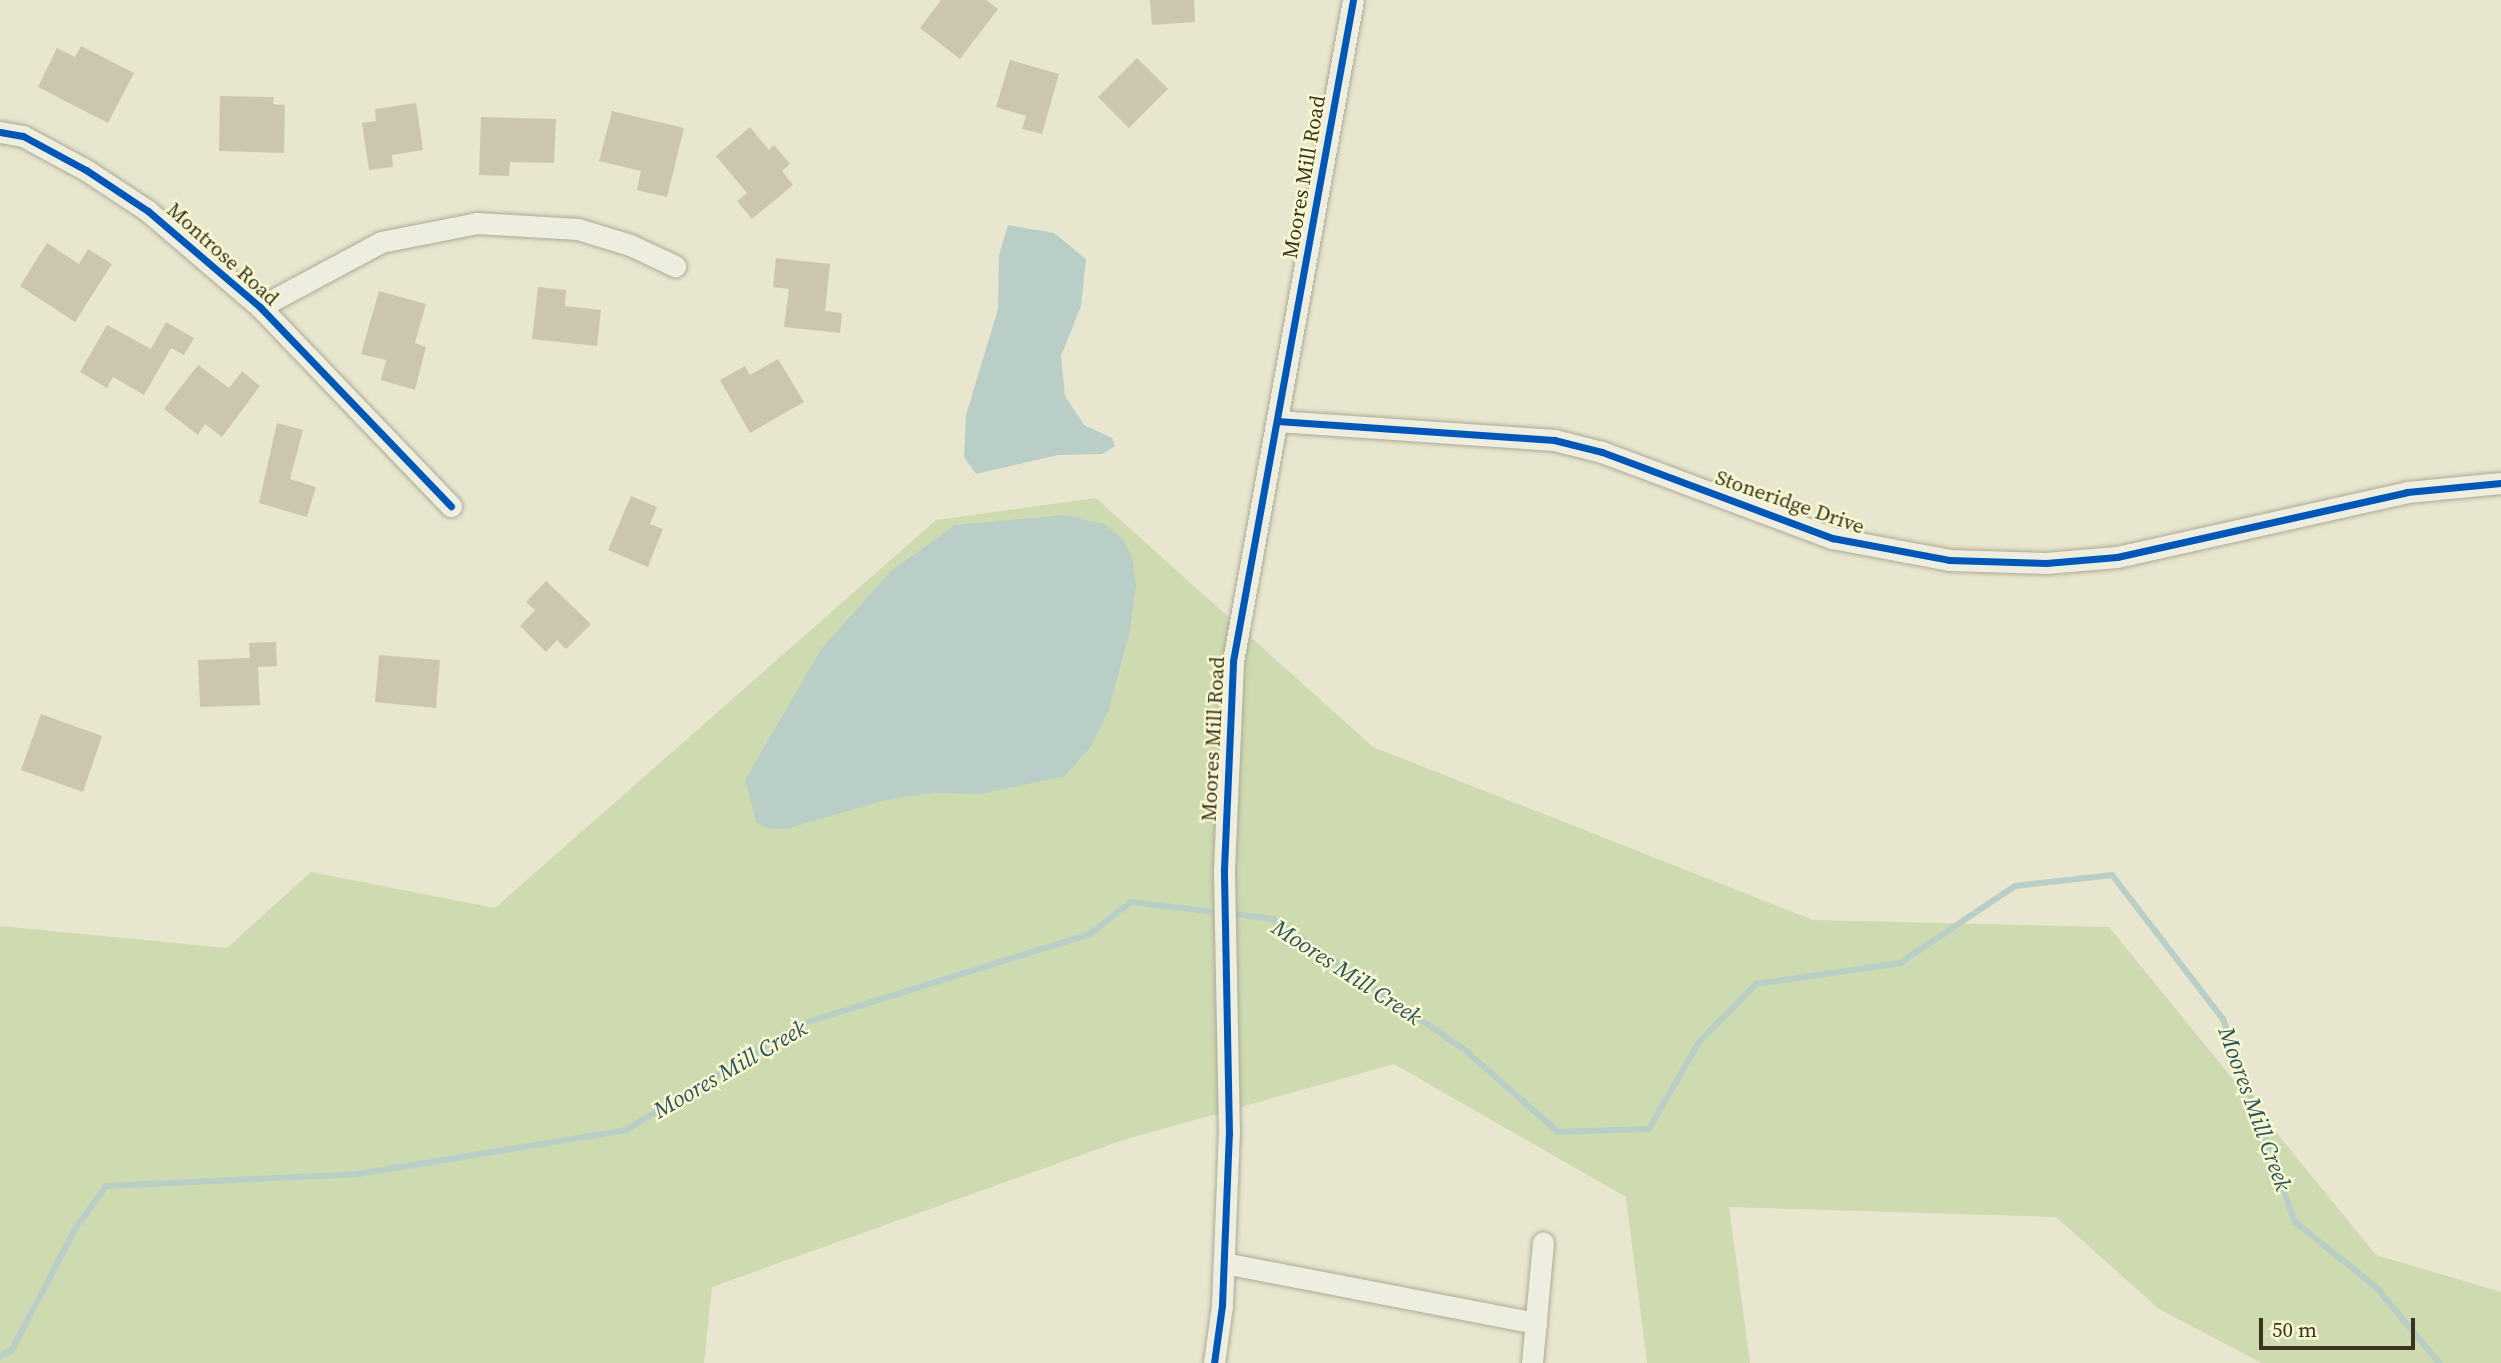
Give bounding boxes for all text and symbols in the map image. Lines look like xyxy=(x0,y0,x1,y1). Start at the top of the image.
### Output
street label: Moores Mill Road xyxy=(1277,93,1331,261)
street label: Montrose Road xyxy=(162,197,284,311)
street label: Stoneridge Drive xyxy=(1712,465,1868,539)
street label: Moores Mill Road xyxy=(1196,656,1230,822)
water label: Moores Mill Creek xyxy=(1267,913,1427,1031)
water label: Moores Mill Creek xyxy=(648,1014,812,1124)
water label: Moores Mill Creek xyxy=(2213,1023,2297,1195)
scale bar xyxy=(2263,1304,2419,1348)
text: 50 m xyxy=(2272,1315,2317,1344)

